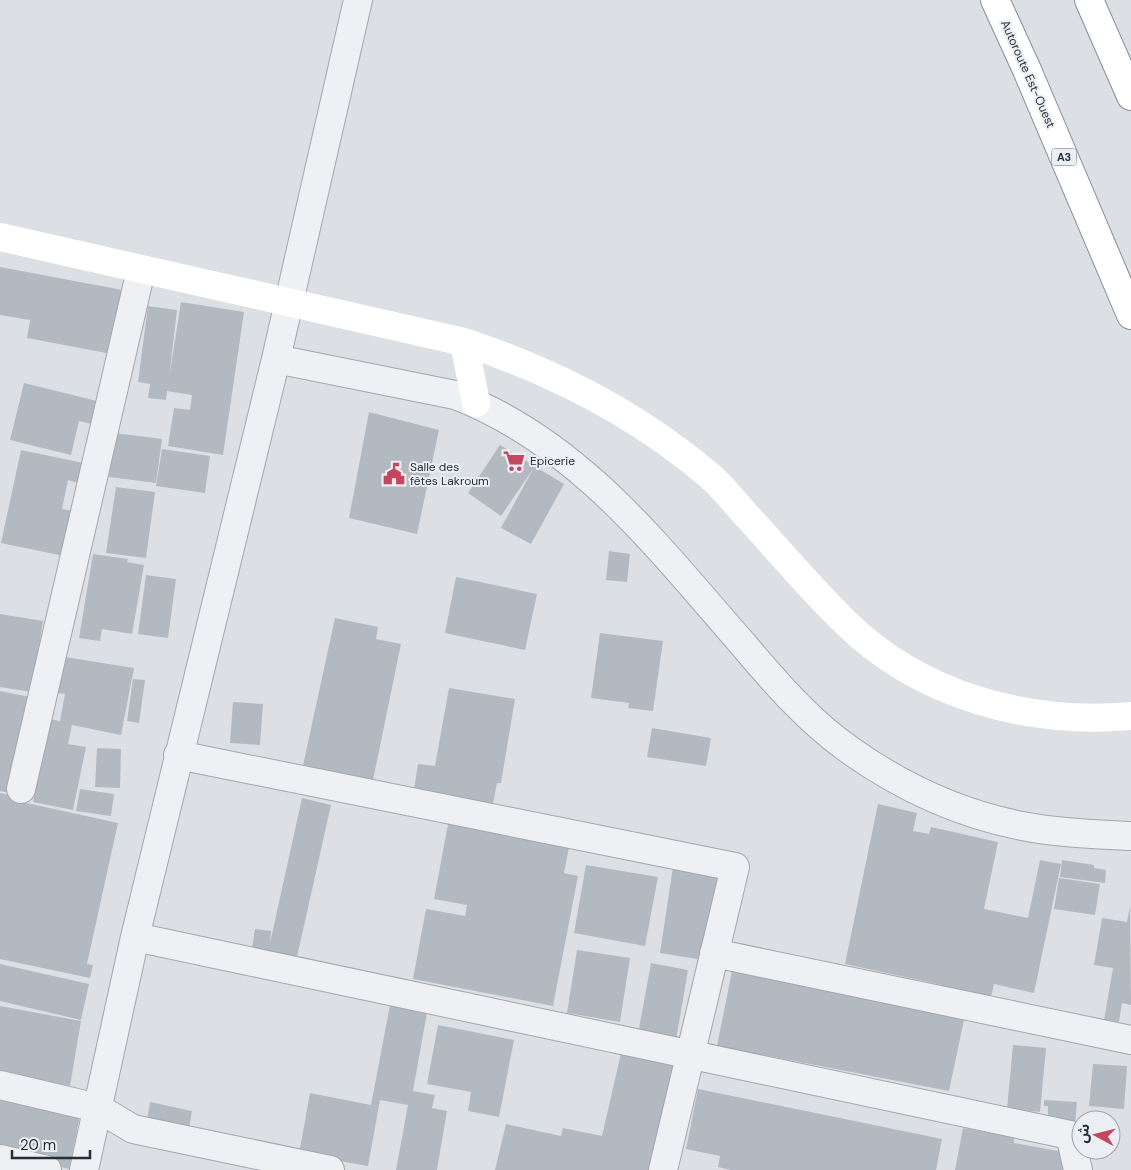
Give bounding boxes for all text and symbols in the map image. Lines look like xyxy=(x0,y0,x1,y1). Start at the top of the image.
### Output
street label: Autoroute Est-Ouest xyxy=(997,18,1059,131)
road number: A3 xyxy=(1052,148,1076,166)
supermarket icon: Epicerie xyxy=(501,448,527,474)
place label: Epicerie xyxy=(530,453,575,469)
place label: Salle des fêtes Lakroum xyxy=(410,459,489,489)
public building icon: Salle des fêtes Lakroum xyxy=(381,461,407,487)
north arrow xyxy=(1071,1110,1121,1160)
text: ش xyxy=(1073,1123,1093,1144)
scale bar xyxy=(12,1128,90,1160)
text: 20 m xyxy=(20,1135,56,1155)

